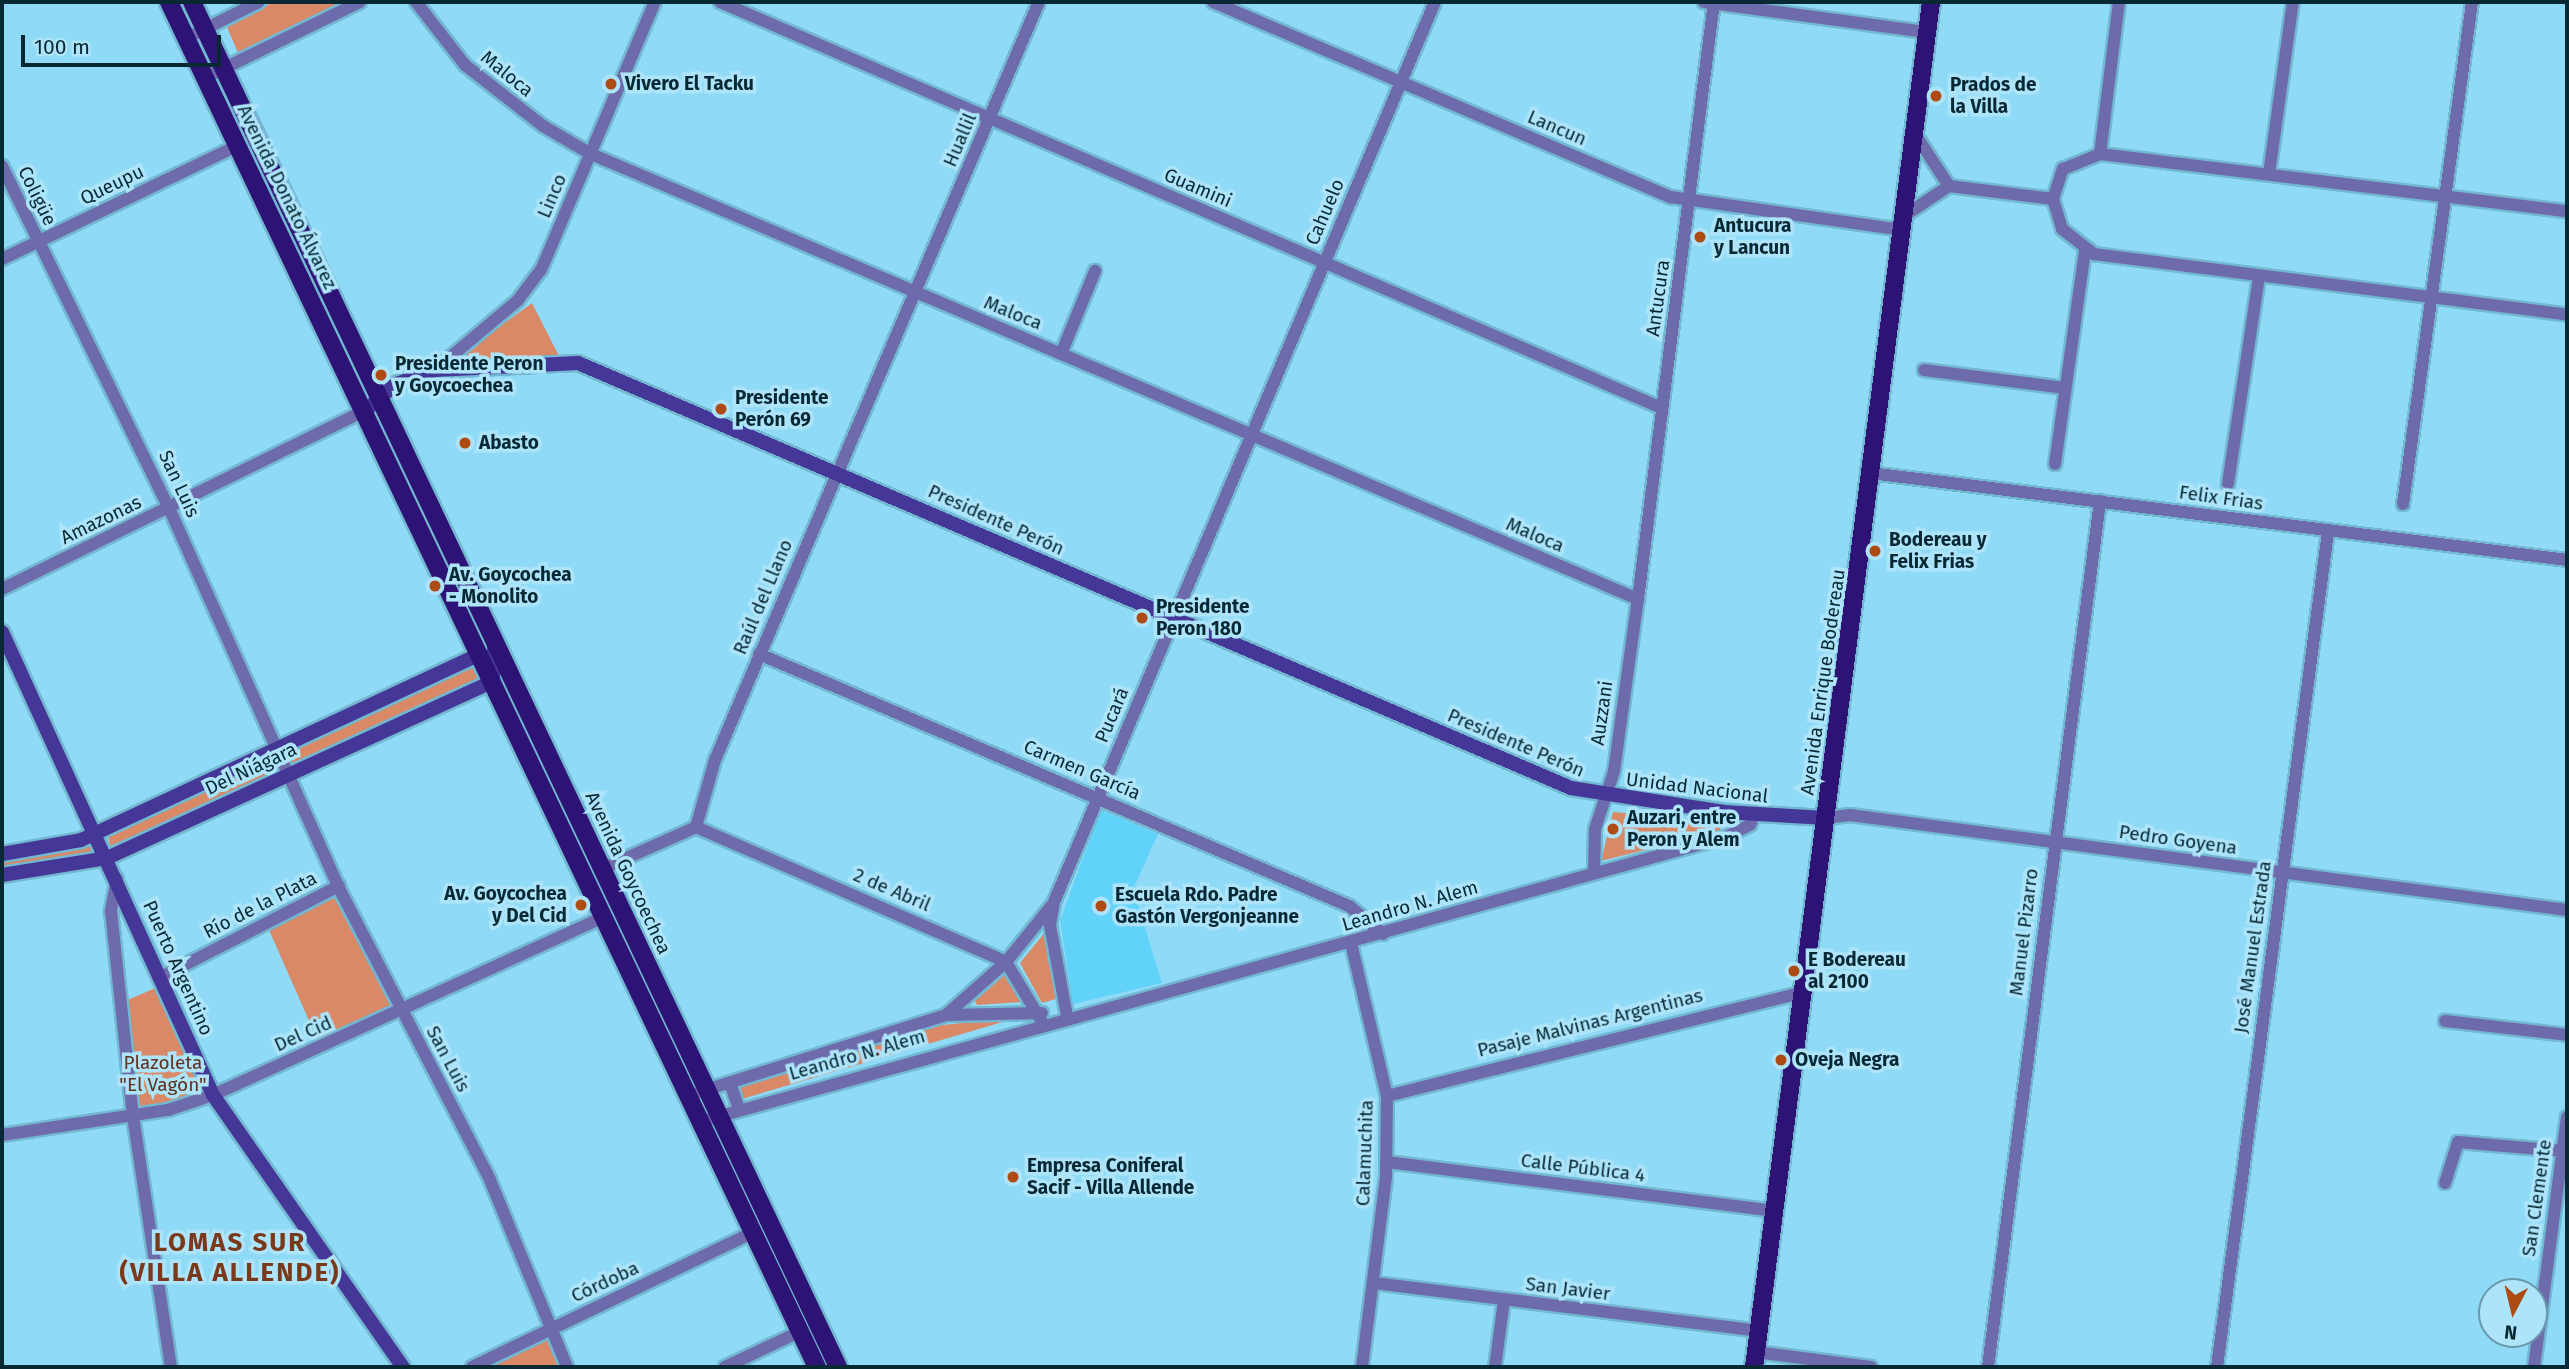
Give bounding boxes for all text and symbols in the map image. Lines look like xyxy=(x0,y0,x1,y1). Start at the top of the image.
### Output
scale bar xyxy=(24,21,224,65)
text: 100 m xyxy=(34,34,90,60)
street label: Maloca xyxy=(476,46,538,102)
place label: Vivero El Tacku xyxy=(625,73,754,95)
place label: Prados de la Villa xyxy=(1950,74,2036,118)
marker: Vivero El Tacku xyxy=(603,76,619,92)
marker: Prados de la Villa xyxy=(1928,88,1944,104)
street label: Avenida Donato Álvarez xyxy=(232,101,342,293)
street label: Lancun xyxy=(1524,105,1590,151)
street label: Huallil xyxy=(939,110,981,170)
street label: Queupu xyxy=(76,160,148,210)
street label: Coligüe xyxy=(13,163,61,229)
street label: Guamini xyxy=(1161,164,1235,212)
street label: Linco xyxy=(533,170,571,222)
street label: Cahuelo xyxy=(1301,175,1349,249)
place label: Antucura y Lancun xyxy=(1714,215,1792,259)
marker: Antucura y Lancun xyxy=(1692,229,1708,245)
street label: Antucura xyxy=(1641,258,1675,338)
street label: Maloca xyxy=(981,291,1045,335)
place label: Presidente Peron y Goycoechea xyxy=(395,353,543,397)
marker: Presidente Peron y Goycoechea xyxy=(373,367,389,383)
place label: Presidente Perón 69 xyxy=(735,387,828,431)
marker: Presidente Perón 69 xyxy=(713,401,729,417)
place label: Abasto xyxy=(479,432,539,454)
marker: Abasto xyxy=(457,435,473,451)
street label: San Luis xyxy=(154,447,204,521)
street label: Presidente Perón xyxy=(924,480,1068,560)
street label: Felix Frias xyxy=(2178,481,2264,515)
street label: Amazonas xyxy=(57,491,145,549)
street label: Maloca xyxy=(1503,513,1567,557)
place label: Bodereau y Felix Frias xyxy=(1889,529,1987,573)
street label: Raúl del Llano xyxy=(728,536,798,658)
marker: Bodereau y Felix Frias xyxy=(1867,543,1883,559)
place label: Av. Goycochea - Monolito xyxy=(449,564,572,608)
street label: Avenida Enrique Bodereau xyxy=(1796,568,1850,796)
marker: Av. Goycochea - Monolito xyxy=(427,578,443,594)
place label: Presidente Peron 180 xyxy=(1156,596,1249,640)
marker: Presidente Peron 180 xyxy=(1134,610,1150,626)
street label: Auzzani xyxy=(1586,679,1618,747)
street label: Pucará xyxy=(1090,684,1134,746)
street label: Presidente Perón xyxy=(1444,704,1588,782)
street label: Carmen García xyxy=(1020,735,1144,805)
street label: Del Niágara xyxy=(202,738,300,800)
street label: Unidad Nacional xyxy=(1625,768,1769,808)
street label: Avenida Goycoechea xyxy=(580,788,676,958)
place label: Auzari, entre Peron y Alem xyxy=(1627,807,1740,851)
street label: Pedro Goyena xyxy=(2117,820,2239,860)
marker: Auzari, entre Peron y Alem xyxy=(1605,821,1621,837)
street label: José Manuel Estrada xyxy=(2230,859,2276,1035)
street label: 2 de Abril xyxy=(850,864,934,916)
street label: Río de la Plata xyxy=(199,867,321,943)
street label: Manuel Pizarro xyxy=(2005,867,2043,997)
street label: Leandro N. Alem xyxy=(1339,876,1481,936)
place label: Av. Goycochea y Del Cid xyxy=(444,883,567,927)
place label: Escuela Rdo. Padre Gastón Vergonjeanne xyxy=(1115,884,1299,928)
street label: Puerto Argentino xyxy=(138,897,218,1039)
marker: Av. Goycochea y Del Cid xyxy=(573,897,589,913)
marker: Escuela Rdo. Padre Gastón Vergonjeanne xyxy=(1093,898,1109,914)
place label: E Bodereau al 2100 xyxy=(1808,949,1906,993)
marker: E Bodereau al 2100 xyxy=(1786,963,1802,979)
street label: Pasaje Malvinas Argentinas xyxy=(1475,984,1705,1062)
street label: Del Cid xyxy=(271,1011,335,1057)
street label: San Luis xyxy=(421,1022,475,1096)
street label: Leandro N. Alem xyxy=(786,1025,928,1085)
place label: Oveja Negra xyxy=(1795,1049,1899,1071)
park label: Plazoleta "El Vagón" xyxy=(119,1052,207,1096)
marker: Oveja Negra xyxy=(1773,1052,1789,1068)
street label: Calamuchita xyxy=(1352,1099,1378,1207)
street label: San Clemente xyxy=(2518,1138,2556,1258)
street label: Calle Pública 4 xyxy=(1519,1149,1647,1187)
place label: Empresa Coniferal Sacif - Villa Allende xyxy=(1027,1155,1194,1199)
marker: Empresa Coniferal Sacif - Villa Allende xyxy=(1005,1169,1021,1185)
district label: LOMAS SUR (VILLA ALLENDE) xyxy=(121,1227,339,1288)
street label: Córdoba xyxy=(568,1256,642,1308)
street label: San Javier xyxy=(1524,1272,1612,1306)
north arrow xyxy=(2478,1278,2548,1348)
text: N xyxy=(2503,1320,2518,1345)

